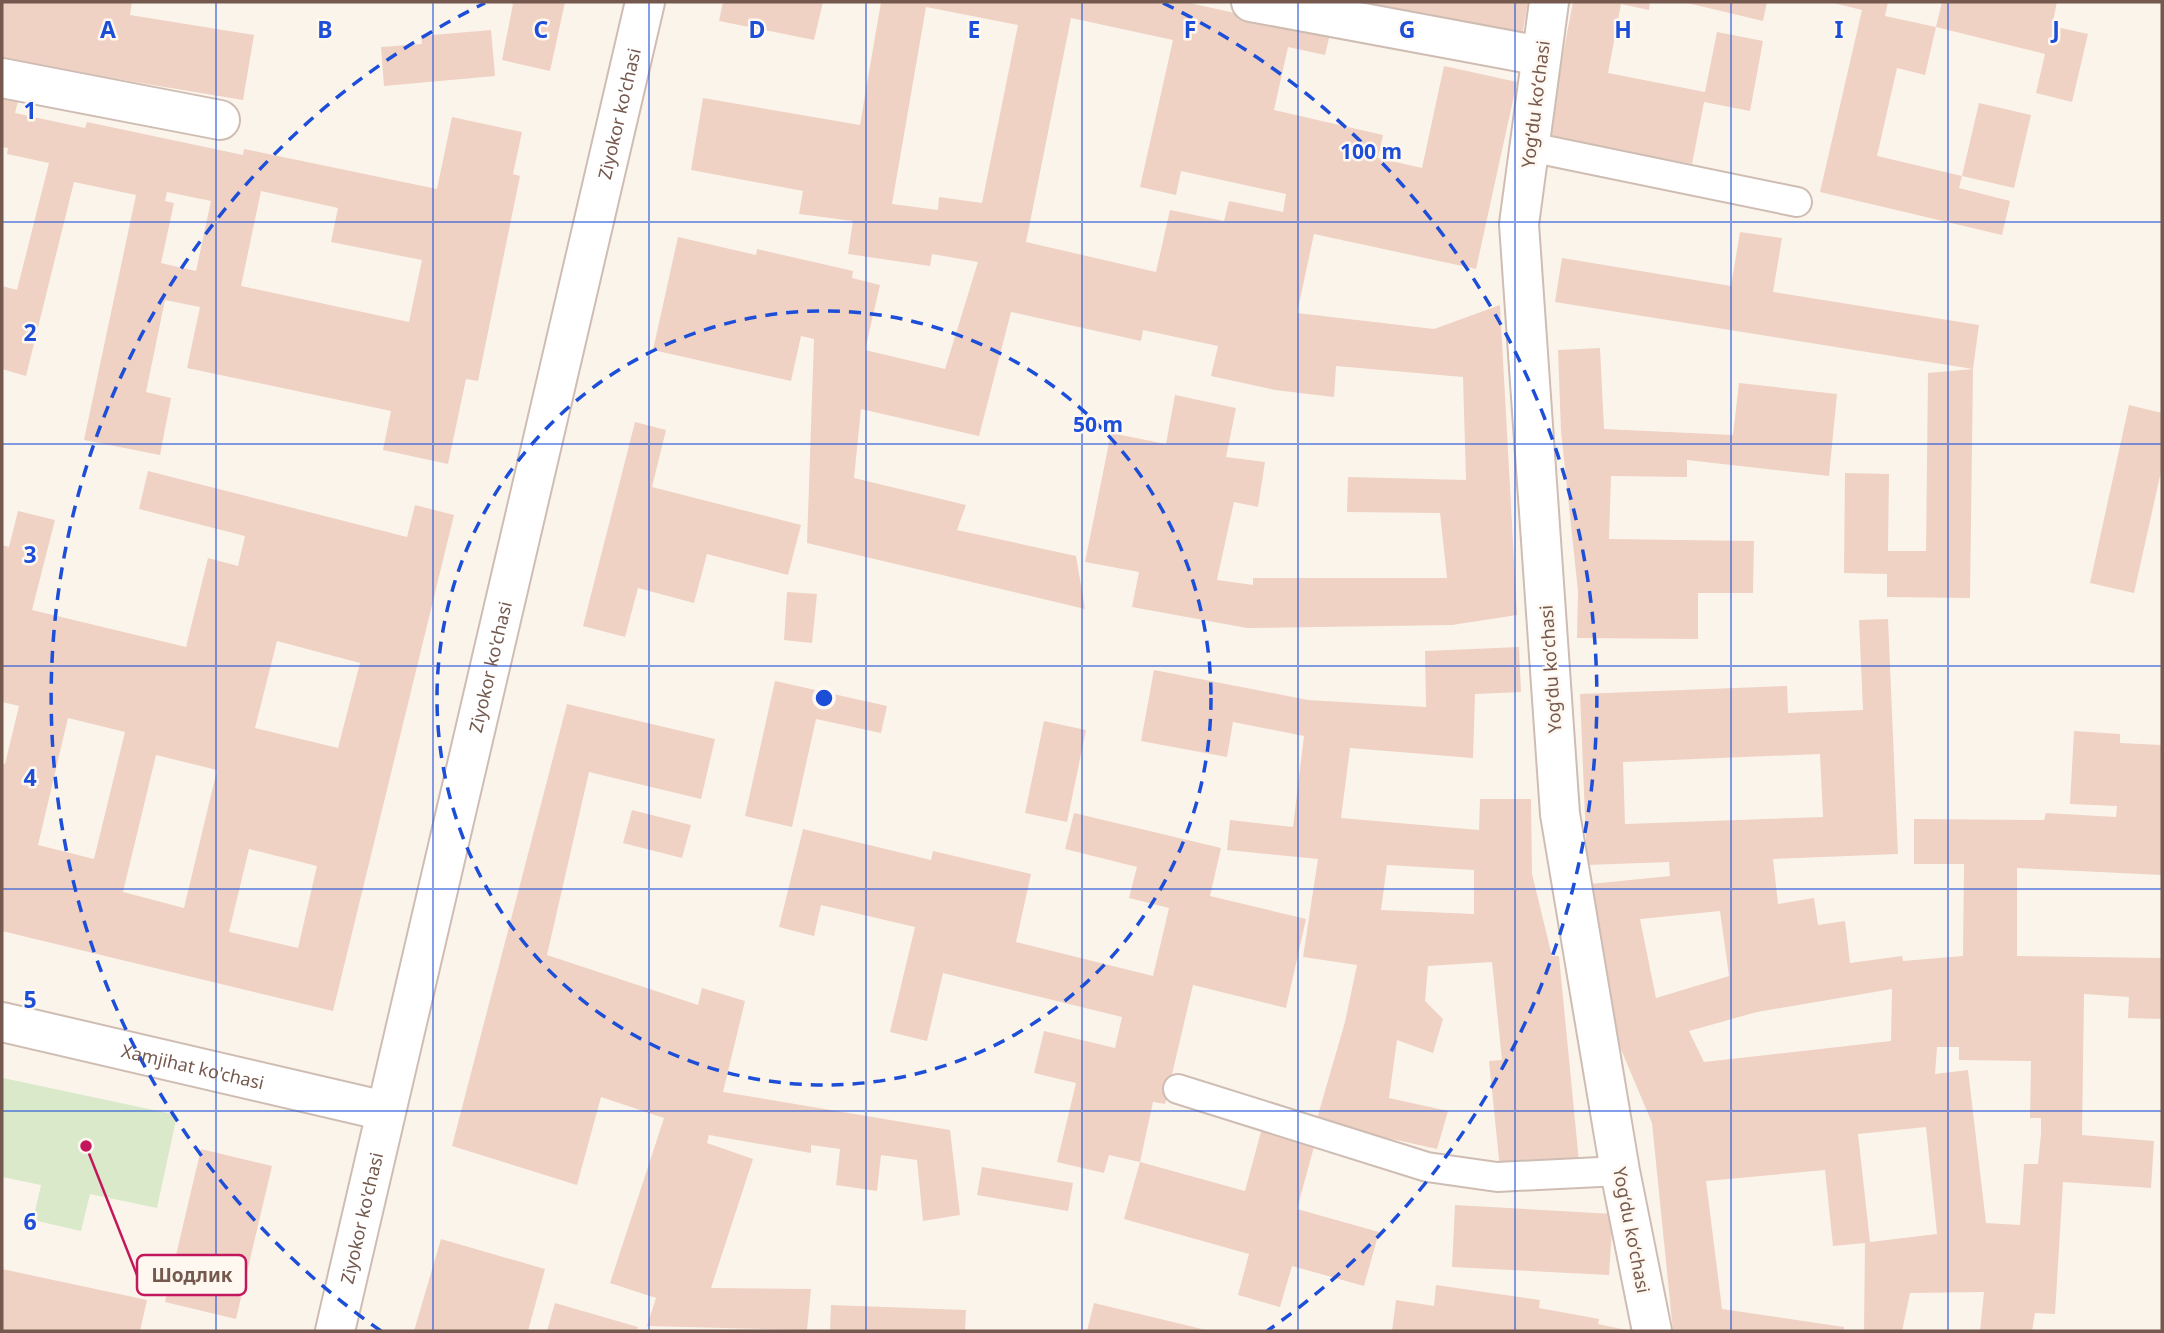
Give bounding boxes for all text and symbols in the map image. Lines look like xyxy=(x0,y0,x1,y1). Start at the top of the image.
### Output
text: A xyxy=(100,13,116,45)
text: B xyxy=(317,13,333,45)
text: C xyxy=(534,13,549,45)
text: D xyxy=(749,13,765,45)
text: E xyxy=(968,13,980,45)
text: F xyxy=(1184,13,1196,45)
text: G xyxy=(1399,13,1415,45)
text: H xyxy=(1614,13,1632,45)
text: I xyxy=(1835,13,1844,45)
text: J xyxy=(2050,13,2060,45)
street label: Yogʻdu koʻchasi xyxy=(1515,39,1555,169)
street label: Ziyokor ko'chasi xyxy=(592,46,646,182)
text: 1 xyxy=(23,94,37,126)
text: 100 m xyxy=(1340,137,1402,165)
text: 2 xyxy=(23,316,37,348)
text: 50 m xyxy=(1073,410,1123,438)
text: 3 xyxy=(23,538,37,570)
street label: Ziyokor ko'chasi xyxy=(463,599,517,735)
street label: Yogʻdu koʻchasi xyxy=(1534,604,1566,734)
centre of rings xyxy=(812,686,836,710)
text: 4 xyxy=(23,761,37,793)
text: 5 xyxy=(23,983,37,1015)
street label: Xamjihat ko'chasi xyxy=(119,1038,267,1095)
street label: Ziyokor ko'chasi xyxy=(334,1150,388,1286)
street label: Yogʻdu koʻchasi xyxy=(1608,1165,1656,1295)
text: 6 xyxy=(23,1205,37,1237)
callout: Шодлик xyxy=(137,1255,246,1295)
text: Шодлик xyxy=(152,1262,233,1288)

